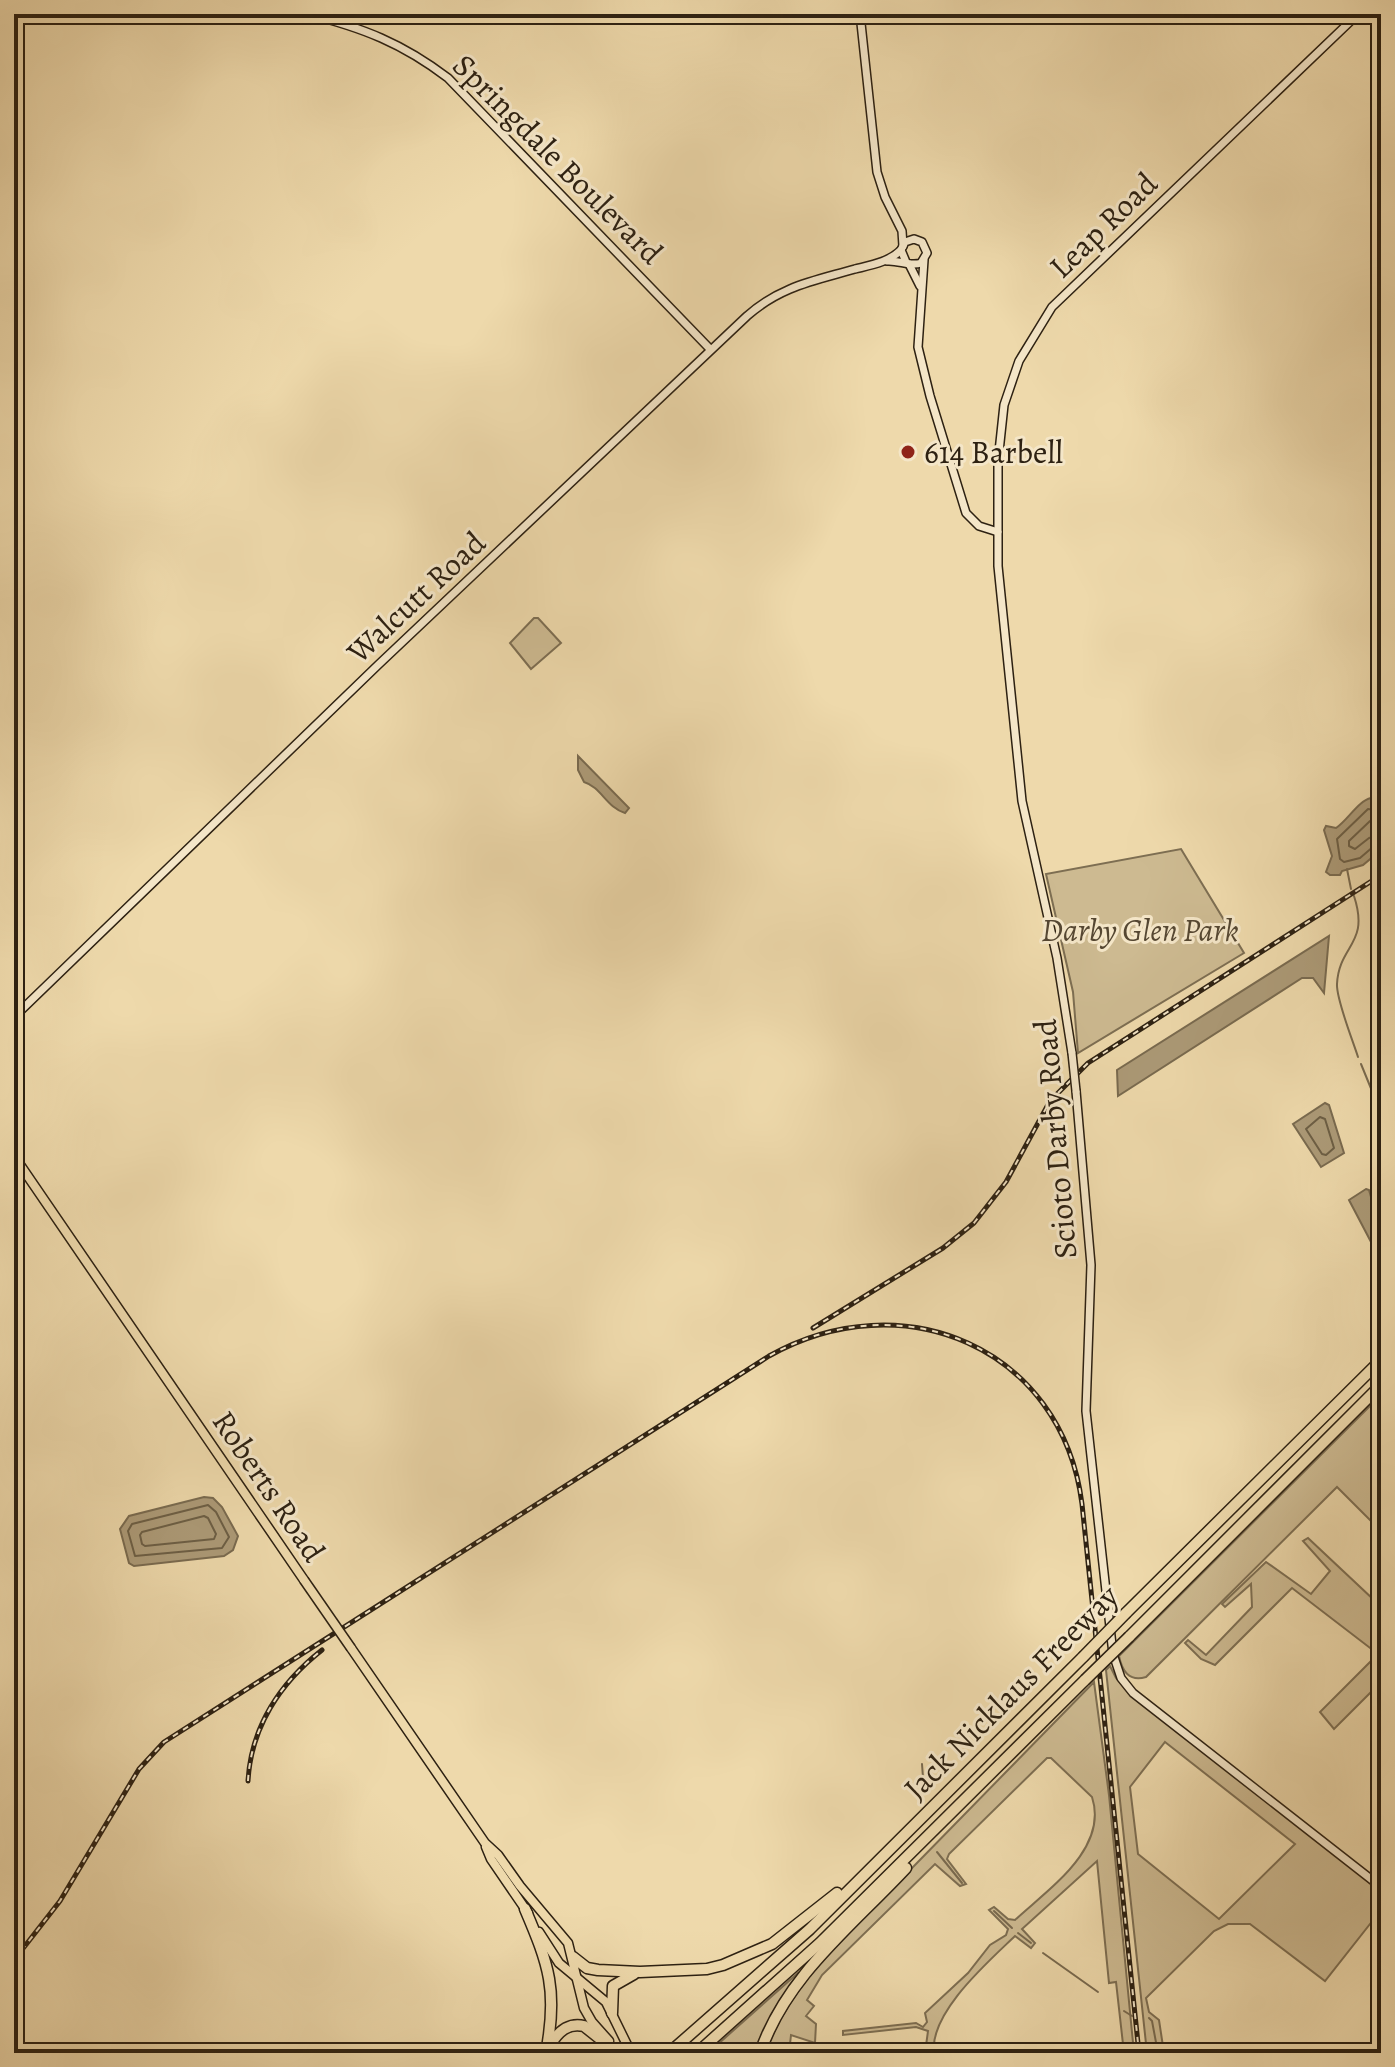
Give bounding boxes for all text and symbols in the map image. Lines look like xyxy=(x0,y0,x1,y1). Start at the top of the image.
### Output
street label: Springdale Boulevard xyxy=(443,44,674,275)
street label: Leap Road xyxy=(1039,162,1168,288)
place label: 614 Barbell xyxy=(924,430,1063,474)
marker: 614 Barbell xyxy=(899,443,917,461)
street label: Walcutt Road xyxy=(336,521,496,673)
park label: Darby Glen Park xyxy=(1041,908,1239,952)
street label: Scioto Darby Road xyxy=(1023,1017,1087,1261)
street label: Roberts Road xyxy=(202,1402,336,1571)
street label: Jack Nicklaus Freeway xyxy=(894,1574,1129,1809)

